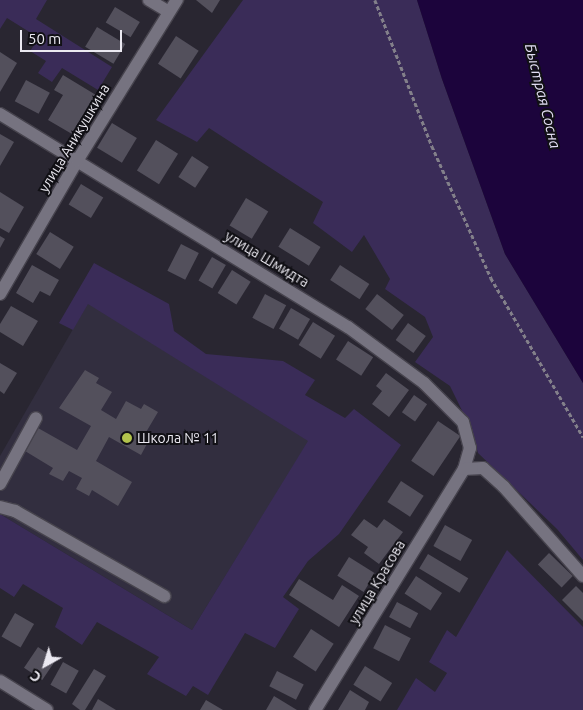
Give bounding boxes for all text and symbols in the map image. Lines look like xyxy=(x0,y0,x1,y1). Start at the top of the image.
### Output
scale bar xyxy=(22,20,125,52)
text: 50 m xyxy=(28,30,61,47)
water label: Быстрая Сосна xyxy=(521,42,565,150)
street label: улица Аникушкина xyxy=(35,81,113,195)
street label: улица Шмидта xyxy=(222,227,312,291)
place label: Школа № 11 xyxy=(137,430,219,446)
marker: Школа № 11 xyxy=(121,432,133,444)
street label: улица Красова xyxy=(345,537,409,627)
north arrow xyxy=(20,640,70,690)
text: С xyxy=(27,668,44,686)

